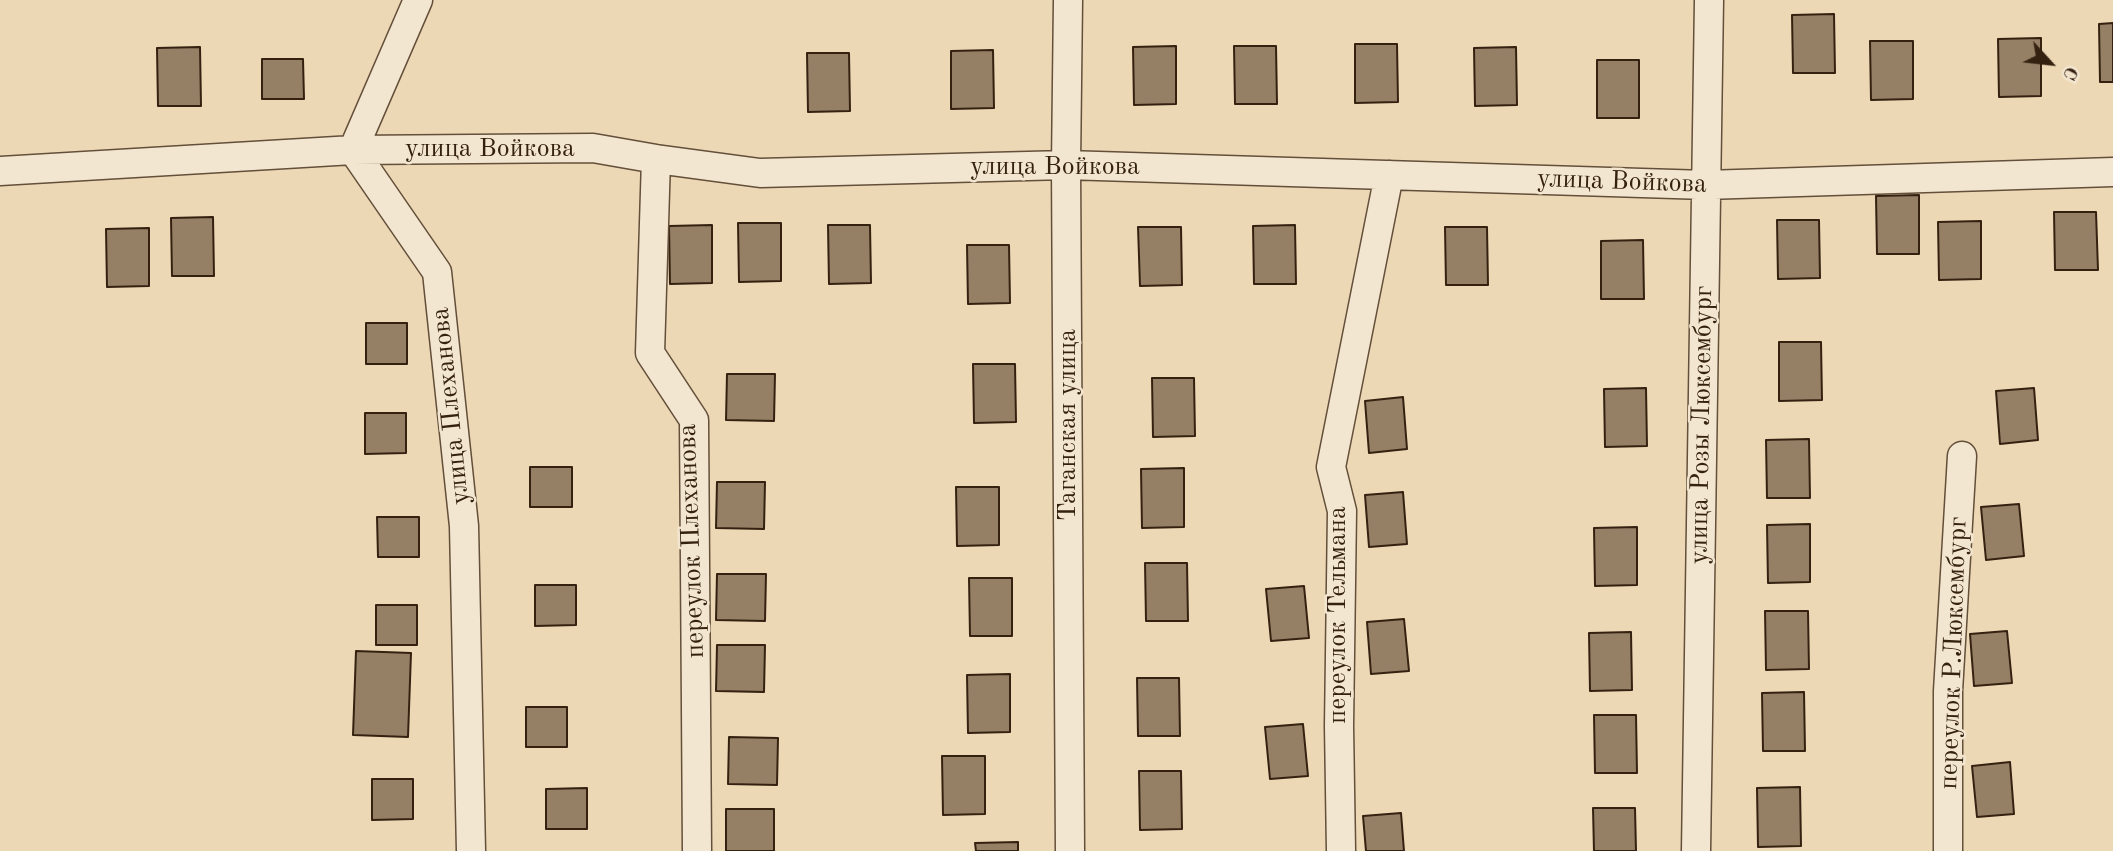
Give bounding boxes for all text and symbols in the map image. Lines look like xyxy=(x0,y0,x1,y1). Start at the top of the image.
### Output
north arrow xyxy=(2015,28,2085,98)
text: С xyxy=(2058,63,2080,83)
street label: улица Войкова xyxy=(405,133,575,165)
street label: улица Войкова xyxy=(970,151,1140,183)
street label: улица Войкова xyxy=(1537,163,1707,201)
street label: улица Розы Люксембург xyxy=(1684,285,1720,565)
street label: улица Плеханова xyxy=(425,306,477,506)
street label: Таганская улица xyxy=(1052,329,1084,521)
street label: переулок Плеханова xyxy=(672,423,712,659)
street label: переулок Тельмана xyxy=(1322,506,1354,724)
street label: переулок Р.Люксембург xyxy=(1934,516,1974,790)

